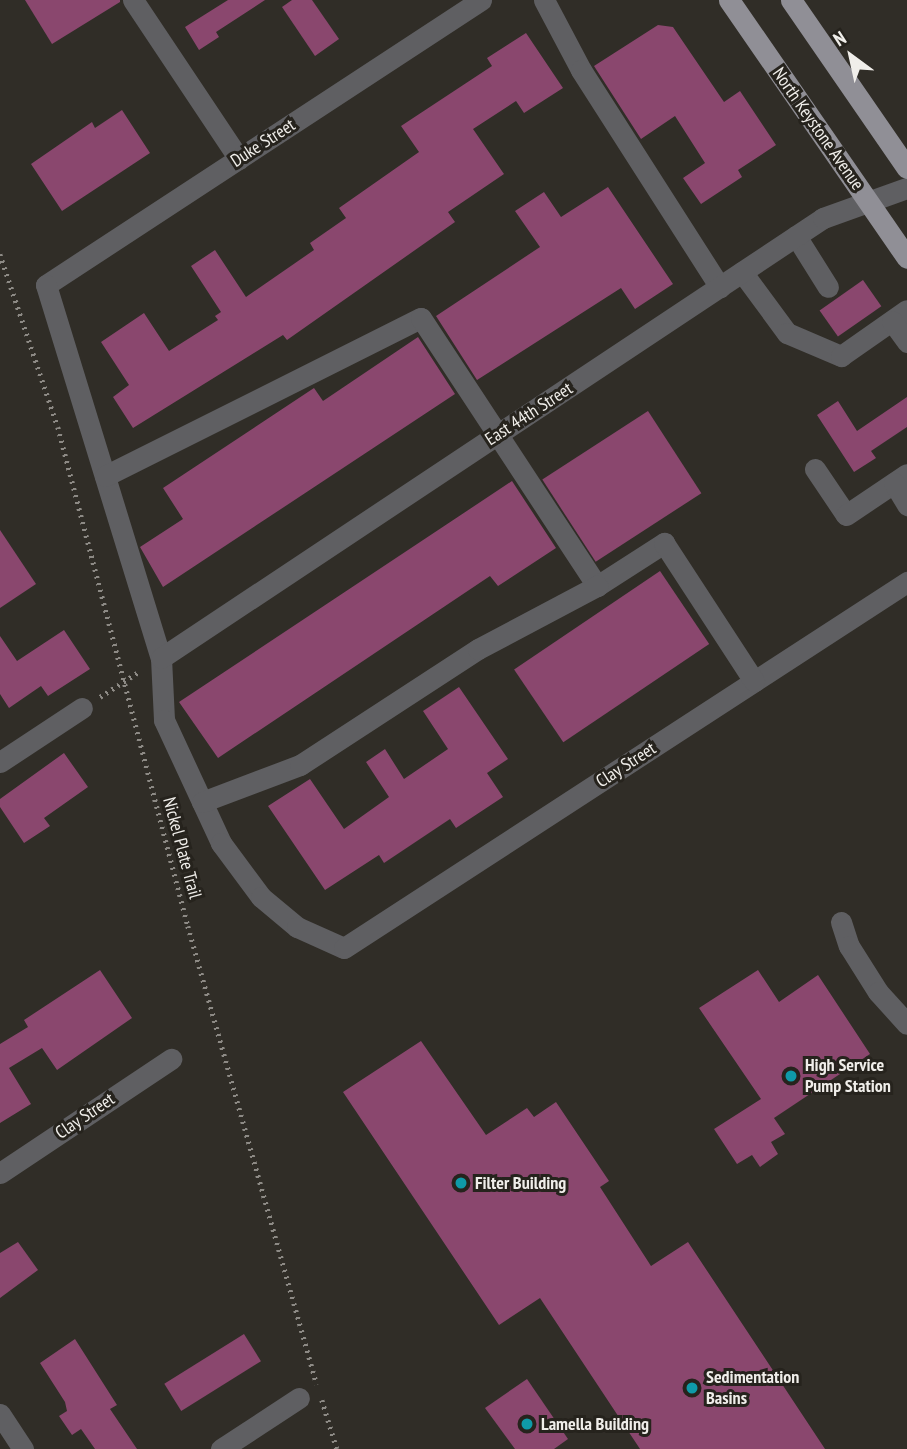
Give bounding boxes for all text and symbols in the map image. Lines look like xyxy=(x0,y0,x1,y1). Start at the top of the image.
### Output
north arrow xyxy=(816,21,886,91)
text: N xyxy=(829,26,850,51)
street label: North Keystone Avenue xyxy=(768,63,868,195)
street label: Duke Street xyxy=(227,114,299,172)
street label: East 44th Street xyxy=(481,378,577,450)
street label: Clay Street xyxy=(592,738,660,792)
street label: Nickel Plate Trail xyxy=(158,795,206,901)
place label: High Service Pump Station xyxy=(805,1055,891,1098)
marker: High Service Pump Station xyxy=(783,1068,799,1084)
street label: Clay Street xyxy=(51,1088,119,1144)
place label: Filter Building xyxy=(475,1172,566,1194)
marker: Filter Building xyxy=(453,1175,469,1191)
place label: Sedimentation Basins xyxy=(706,1367,799,1410)
marker: Sedimentation Basins xyxy=(684,1380,700,1396)
place label: Lamella Building xyxy=(541,1413,649,1435)
marker: Lamella Building xyxy=(519,1416,535,1432)

